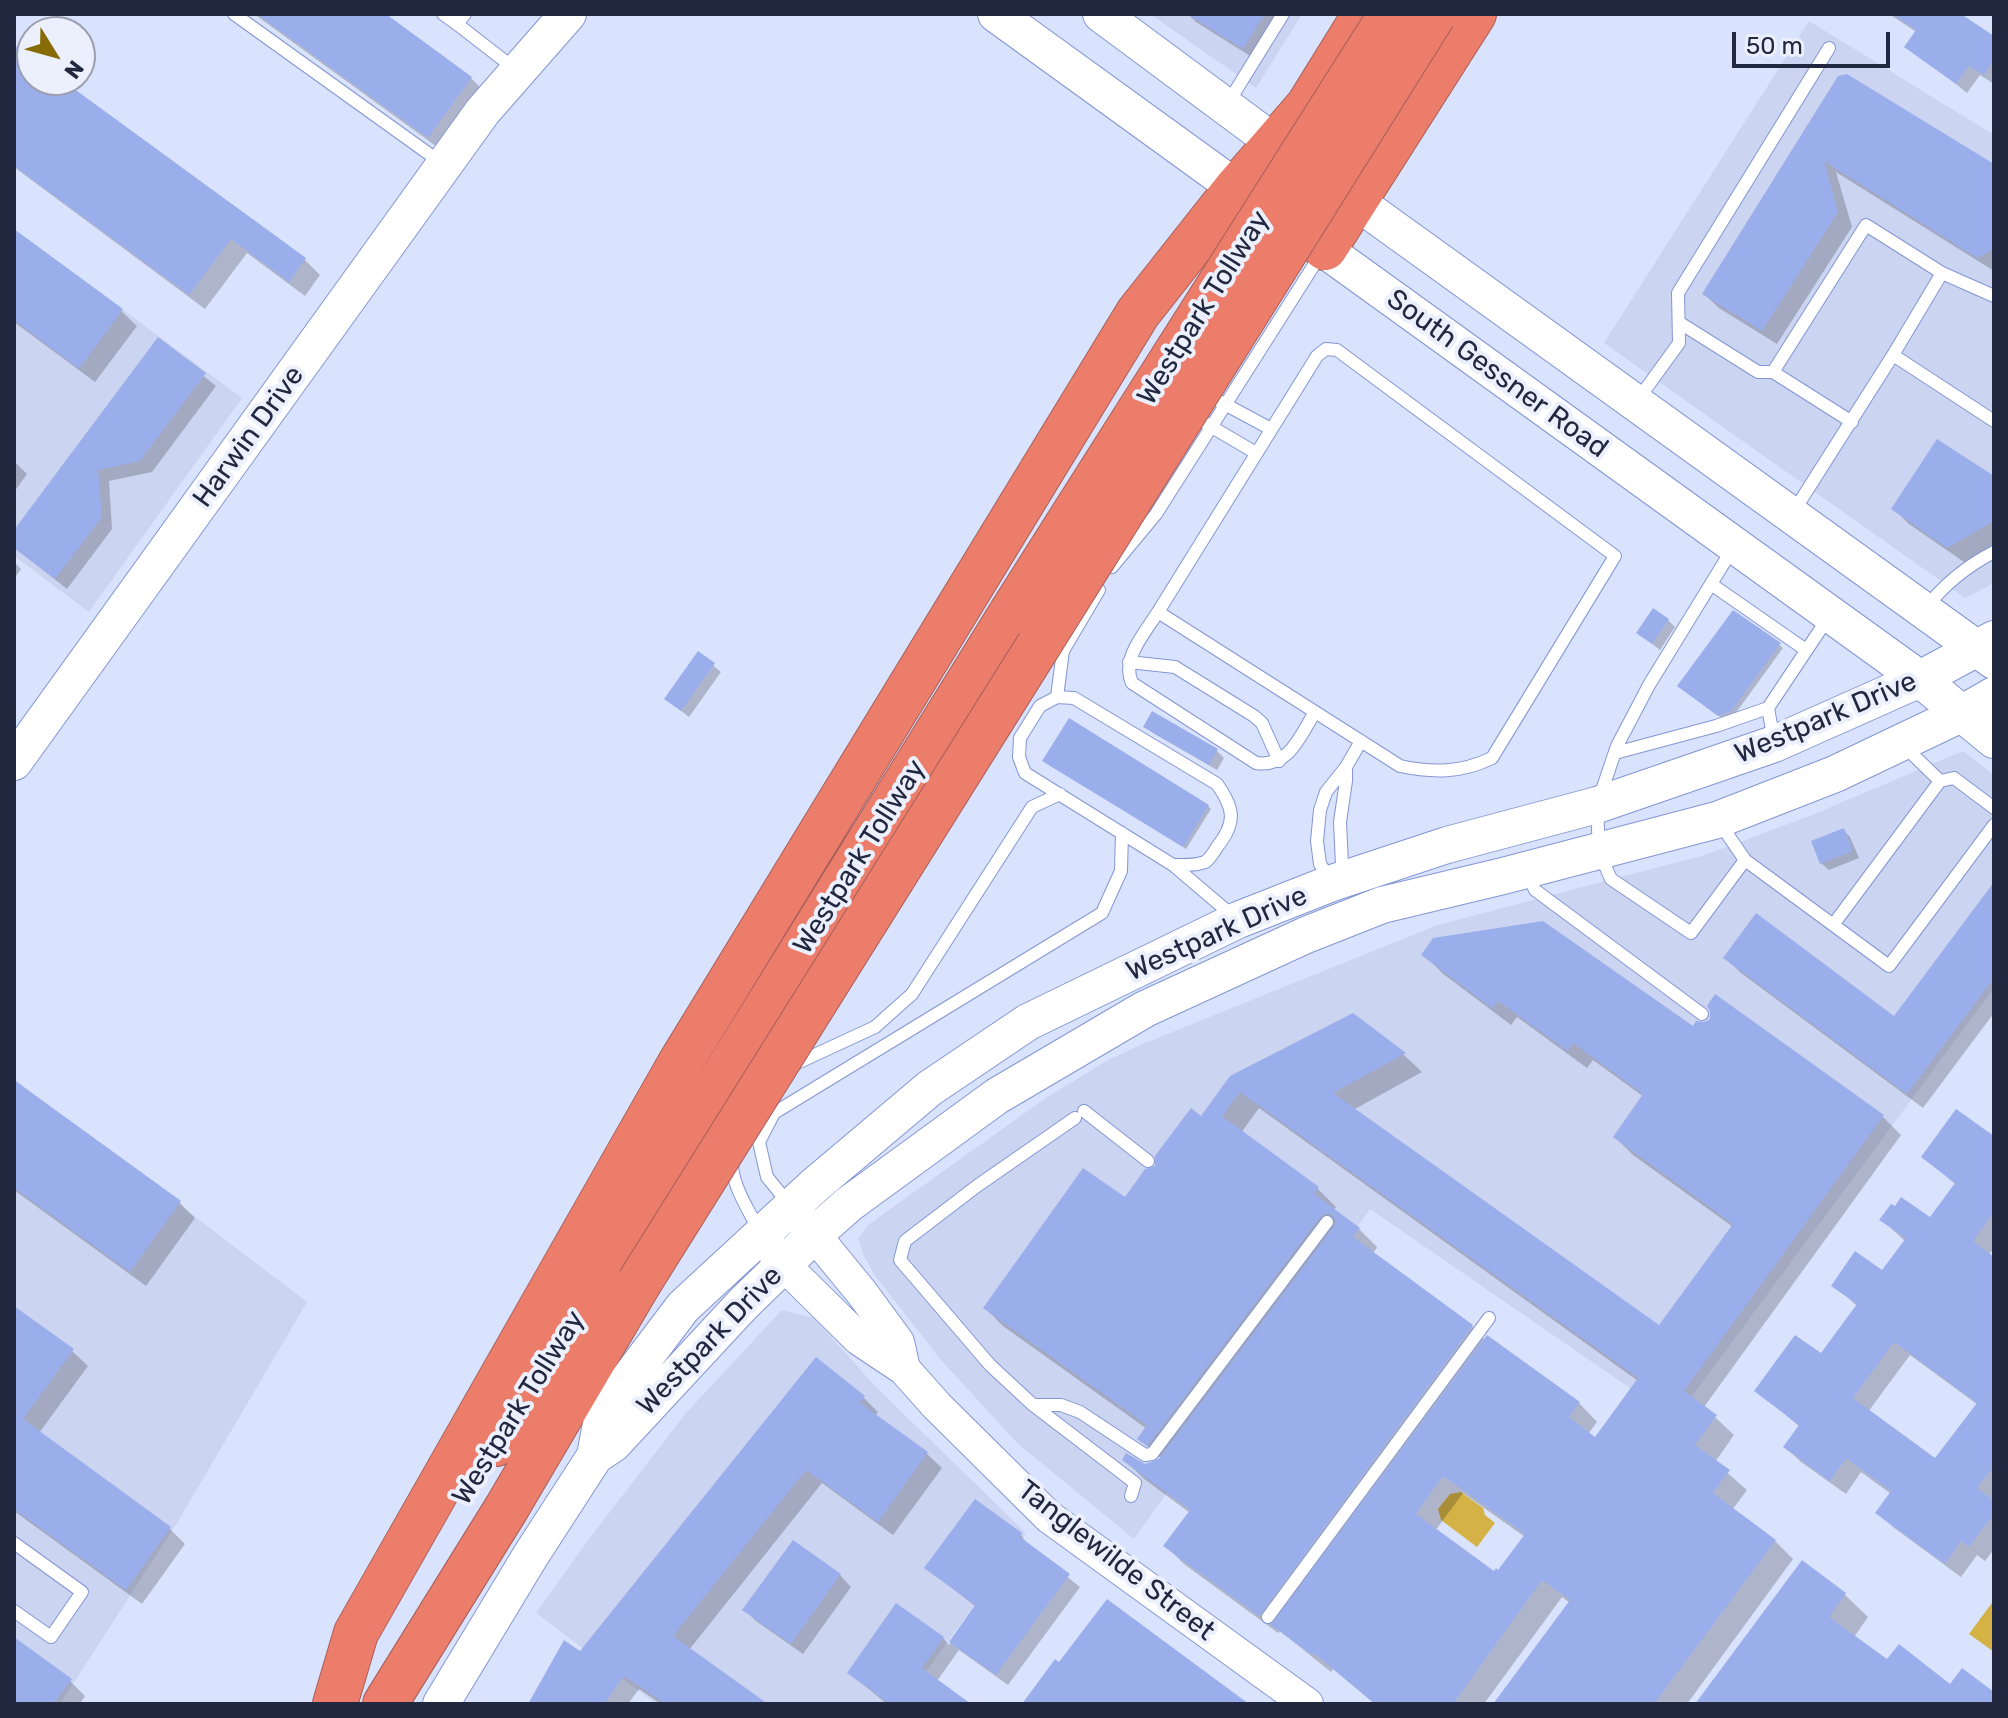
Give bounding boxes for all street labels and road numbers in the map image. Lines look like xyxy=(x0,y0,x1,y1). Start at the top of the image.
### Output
street label: Westpark Tollway xyxy=(1131,205,1277,411)
street label: South Gessner Road xyxy=(1380,283,1614,465)
street label: Harwin Drive xyxy=(186,360,312,514)
street label: Westpark Drive xyxy=(1730,665,1922,771)
street label: Westpark Tollway xyxy=(787,754,933,960)
street label: Westpark Drive xyxy=(1121,879,1313,989)
street label: Westpark Drive xyxy=(630,1259,790,1423)
street label: Westpark Tollway xyxy=(446,1305,592,1511)
street label: Tanglewilde Street xyxy=(1011,1474,1221,1648)

